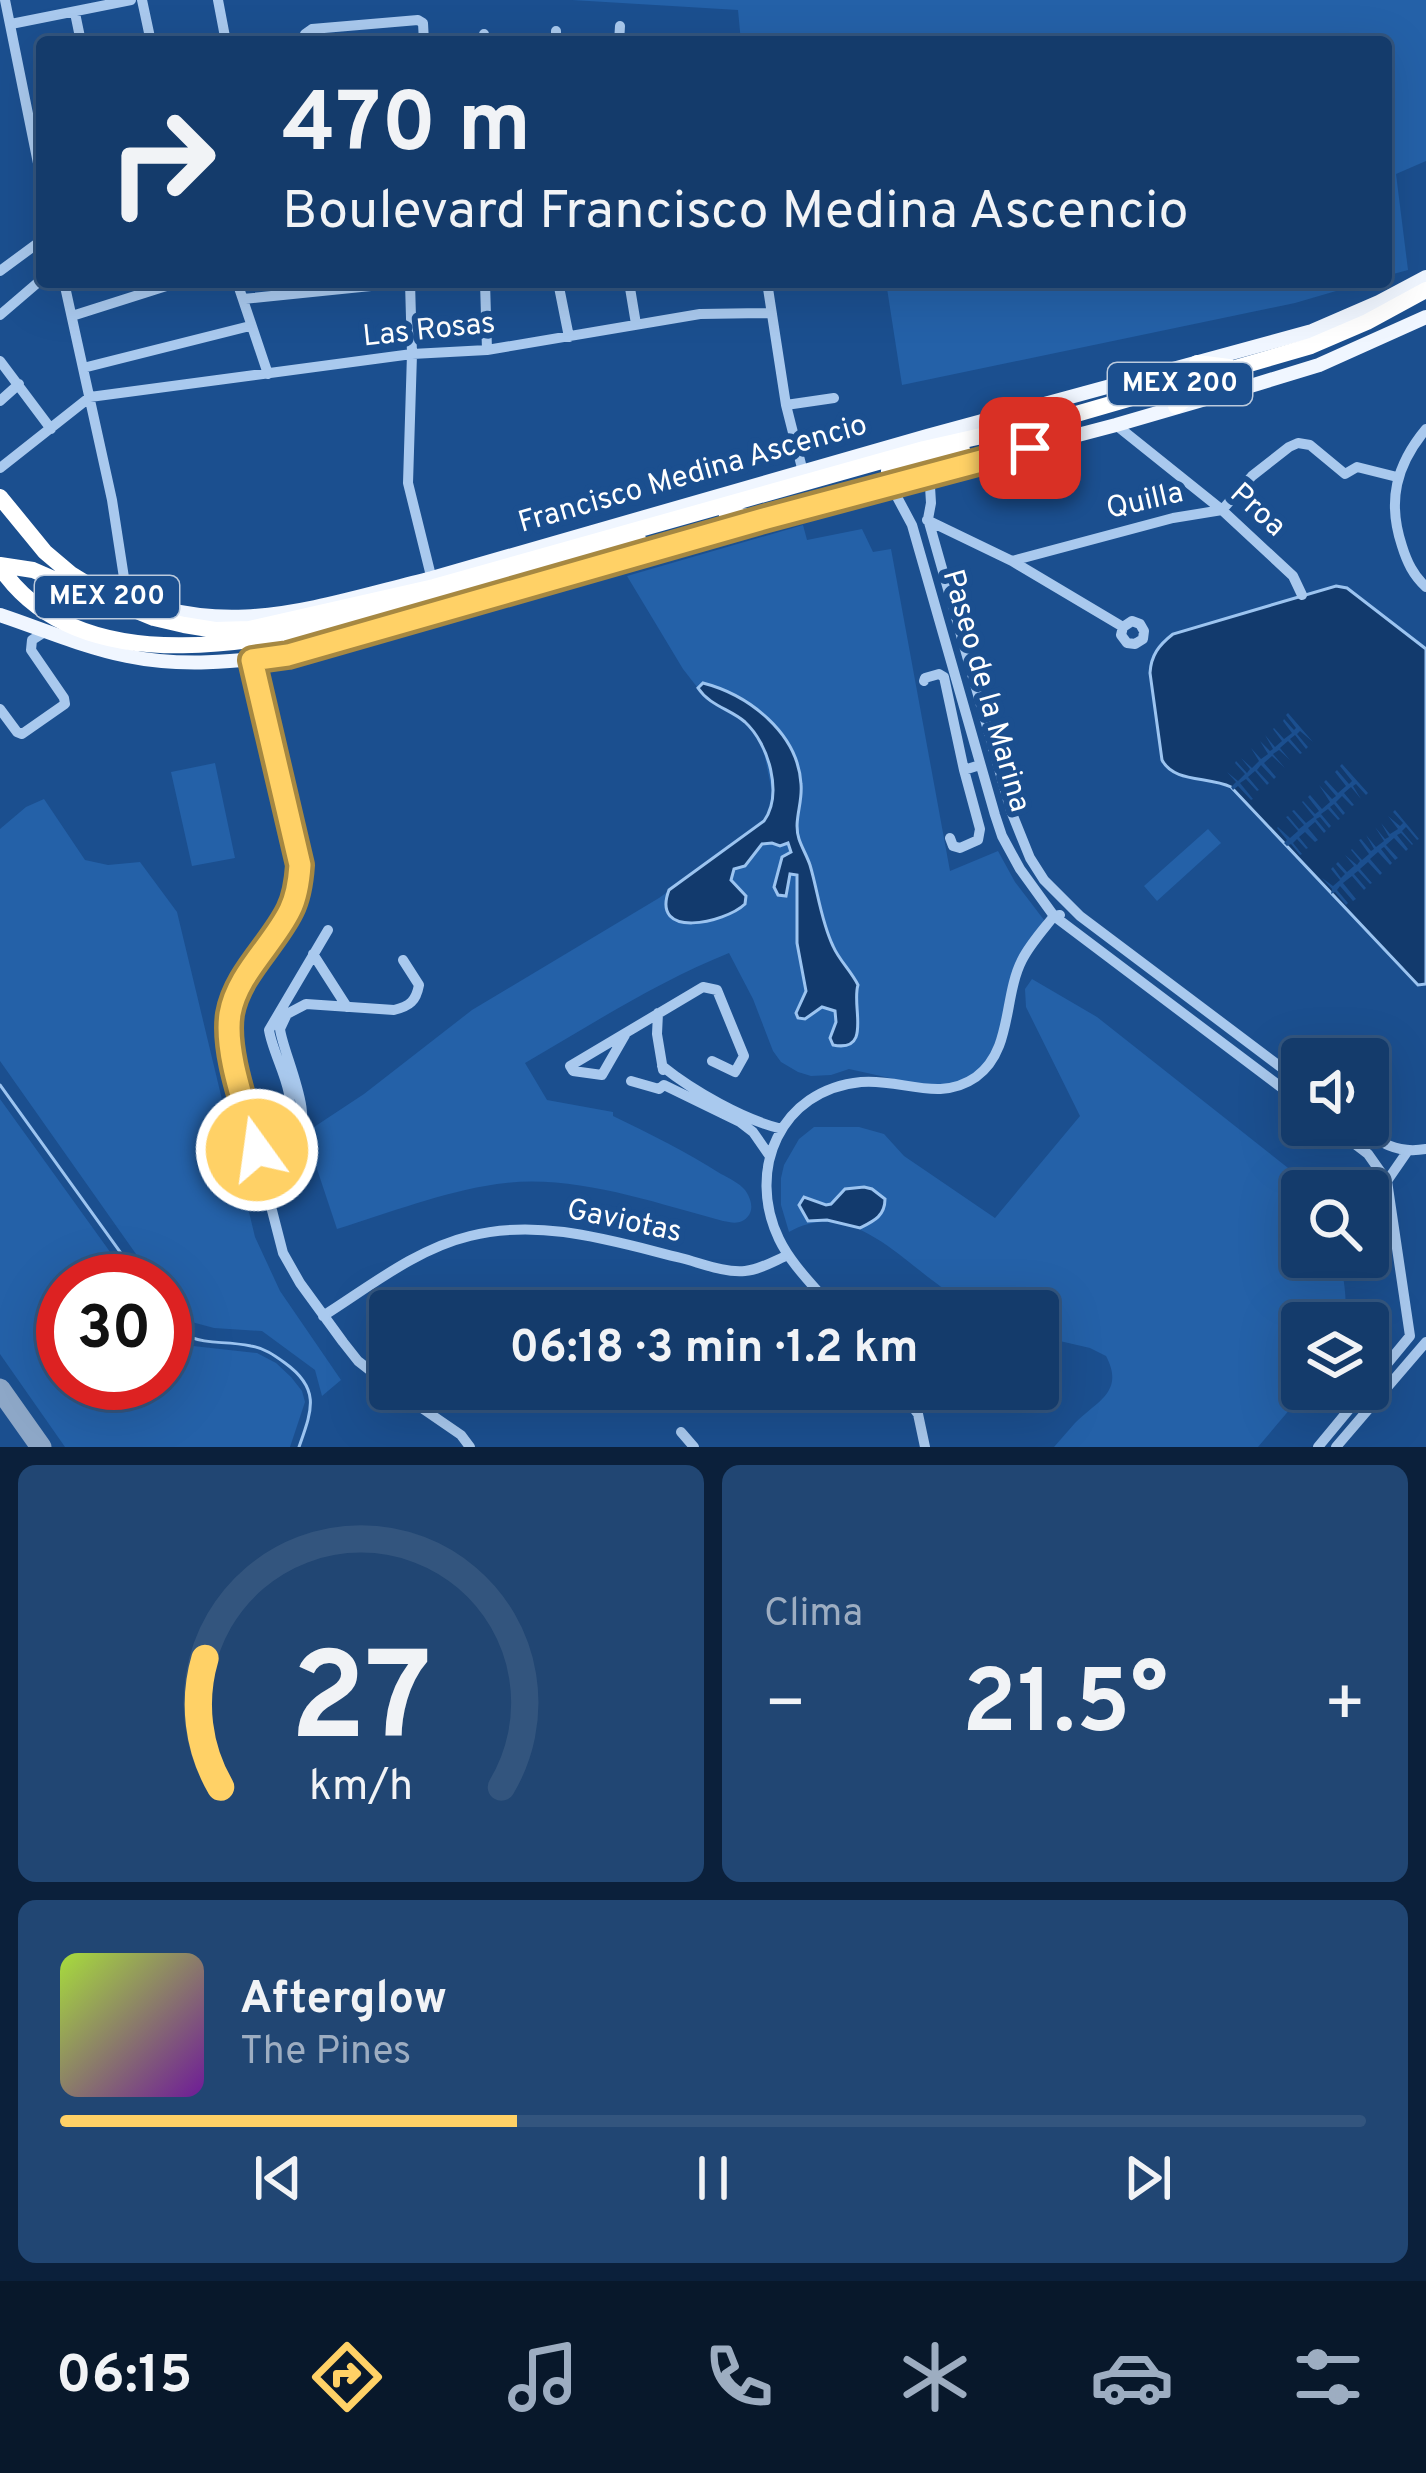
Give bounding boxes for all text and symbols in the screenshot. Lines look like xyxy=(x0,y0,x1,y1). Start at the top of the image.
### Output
text: 470 m xyxy=(282,75,531,181)
icon: right xyxy=(84,84,240,240)
text: Boulevard Francisco Medina Ascencio xyxy=(282,179,1189,248)
street label: Las Rosas xyxy=(361,306,497,356)
road number: MEX 200 xyxy=(1108,363,1252,405)
pin xyxy=(979,397,1081,499)
street label: Francisco Medina Ascencio xyxy=(514,407,872,543)
icon: arrive xyxy=(997,415,1063,481)
street label: Quilla xyxy=(1103,475,1187,529)
street label: Proa xyxy=(1221,476,1293,546)
street label: Paseo de la Marina xyxy=(933,566,1037,816)
road number: MEX 200 xyxy=(35,576,179,618)
map controls xyxy=(1281,1038,1389,1410)
button: sound xyxy=(1281,1038,1389,1146)
position arrow xyxy=(194,1087,320,1213)
button: search xyxy=(1281,1170,1389,1278)
street label: Gaviotas xyxy=(563,1192,685,1252)
speed limit sign: 30 xyxy=(36,1254,192,1410)
button: layers xyxy=(1281,1302,1389,1410)
text: 06:18 · 3 min · 1.2 km xyxy=(509,1321,919,1378)
text: Clima xyxy=(764,1591,863,1640)
text: 27 xyxy=(290,1626,432,1784)
text: 21.5° xyxy=(962,1651,1168,1764)
text: − xyxy=(764,1666,807,1749)
text: + xyxy=(1323,1666,1366,1749)
text: km/h xyxy=(309,1760,413,1814)
text: Afterglow xyxy=(240,1972,447,2029)
text: The Pines xyxy=(240,2029,411,2078)
icon: previous xyxy=(245,2145,311,2211)
icon: pause xyxy=(680,2145,746,2211)
icon: next xyxy=(1115,2145,1181,2211)
icon: directions xyxy=(305,2335,389,2419)
icon: music xyxy=(501,2335,585,2419)
icon: phone xyxy=(697,2335,781,2419)
icon: climate xyxy=(893,2335,977,2419)
icon: car xyxy=(1090,2335,1174,2419)
icon: filters xyxy=(1286,2335,1370,2419)
text: 06:15 xyxy=(56,2343,193,2412)

